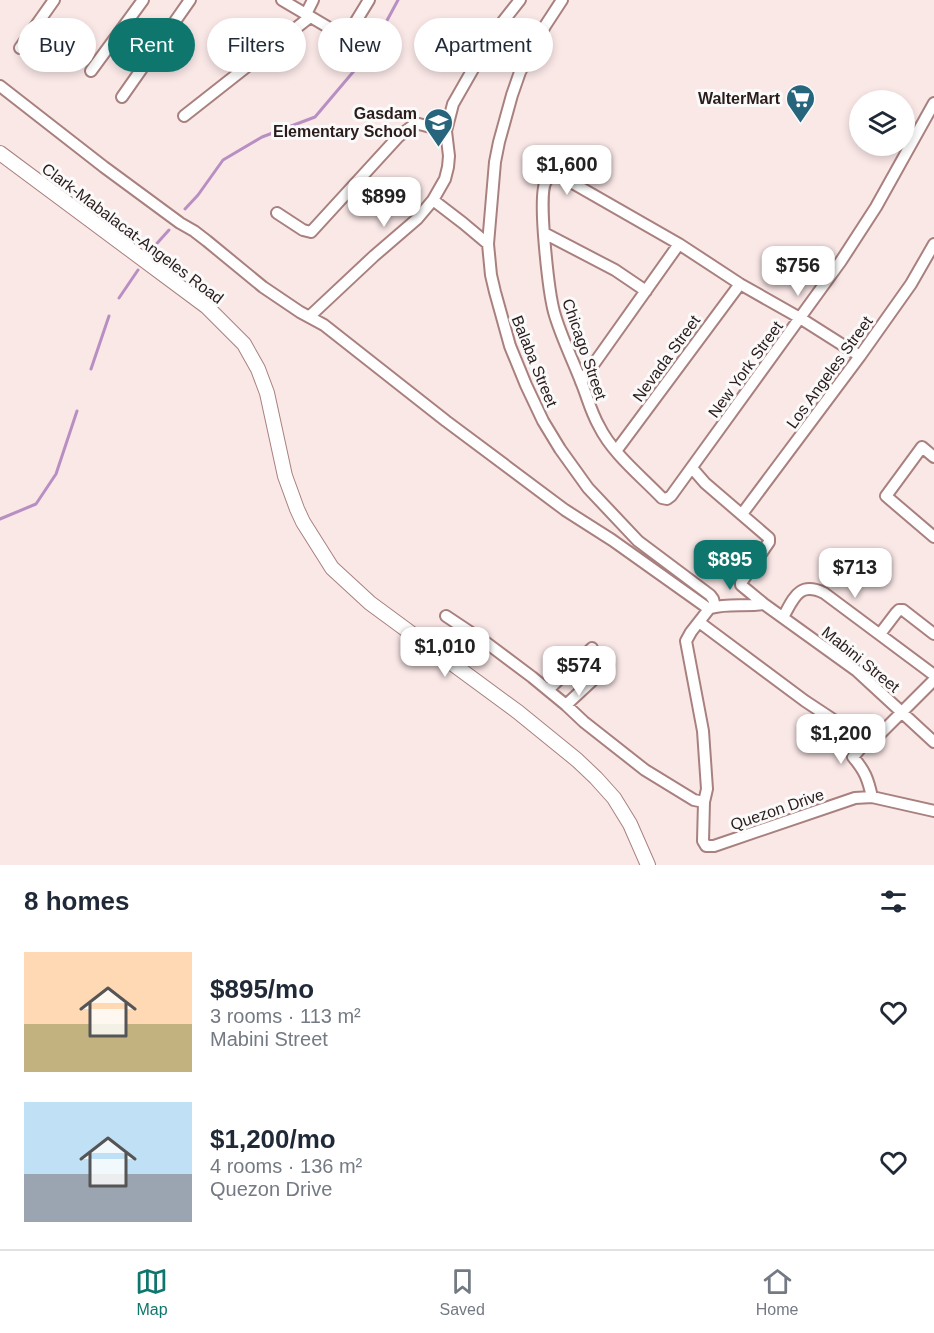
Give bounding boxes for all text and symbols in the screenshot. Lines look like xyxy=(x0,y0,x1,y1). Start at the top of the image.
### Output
chip: Buy xyxy=(18,18,96,72)
chip: Rent xyxy=(108,18,195,72)
chip: Filters xyxy=(207,18,306,72)
chip: New xyxy=(318,18,402,72)
chip: Apartment xyxy=(414,18,553,72)
supermarket icon: WalterMart xyxy=(785,82,817,124)
place label: WalterMart xyxy=(698,90,781,107)
map controls xyxy=(849,90,915,156)
button: layers xyxy=(849,90,915,156)
place label: Gasdam Elementary School xyxy=(273,105,417,140)
school or university icon: Gasdam Elementary School xyxy=(422,106,454,148)
pin: $1,600 xyxy=(518,145,616,196)
text: $1,600 xyxy=(536,153,598,175)
street label: Clark-Mabalacat-Angeles Road xyxy=(39,160,227,307)
pin: $899 xyxy=(348,177,420,228)
text: $899 xyxy=(362,185,406,207)
pin: $756 xyxy=(762,246,834,297)
text: $756 xyxy=(776,254,820,276)
street label: Chicago Street xyxy=(559,296,610,402)
street label: Nevada Street xyxy=(629,311,704,405)
street label: Balaba Street xyxy=(508,313,561,410)
street label: Los Angeles Street xyxy=(783,313,876,432)
street label: New York Street xyxy=(705,317,786,421)
pin: $895 xyxy=(694,540,766,591)
text: $895 xyxy=(708,548,752,570)
pin: $713 xyxy=(819,548,891,599)
text: $713 xyxy=(833,556,877,578)
street label: Mabini Street xyxy=(819,623,903,696)
pin: $1,010 xyxy=(396,627,494,678)
text: $1,010 xyxy=(414,635,476,657)
pin: $574 xyxy=(543,646,615,697)
text: $574 xyxy=(557,654,601,676)
pin: $1,200 xyxy=(792,714,890,765)
text: $1,200 xyxy=(810,722,872,744)
street label: Quezon Drive xyxy=(728,785,826,833)
icon: filters xyxy=(877,885,910,918)
text: 8 homes xyxy=(24,886,130,916)
text: $895/mo xyxy=(210,974,314,1004)
icon: home xyxy=(72,976,144,1048)
icon: heart xyxy=(877,996,910,1029)
text: 3 rooms · 113 m² xyxy=(210,1005,361,1027)
text: Mabini Street xyxy=(210,1028,328,1050)
text: $1,200/mo xyxy=(210,1124,336,1154)
icon: home xyxy=(72,1126,144,1198)
icon: heart xyxy=(877,1146,910,1179)
text: 4 rooms · 136 m² xyxy=(210,1155,362,1177)
text: Quezon Drive xyxy=(210,1178,332,1200)
tab: Map xyxy=(135,1265,168,1319)
tab: Saved xyxy=(439,1265,485,1319)
tab: Home xyxy=(756,1265,798,1319)

